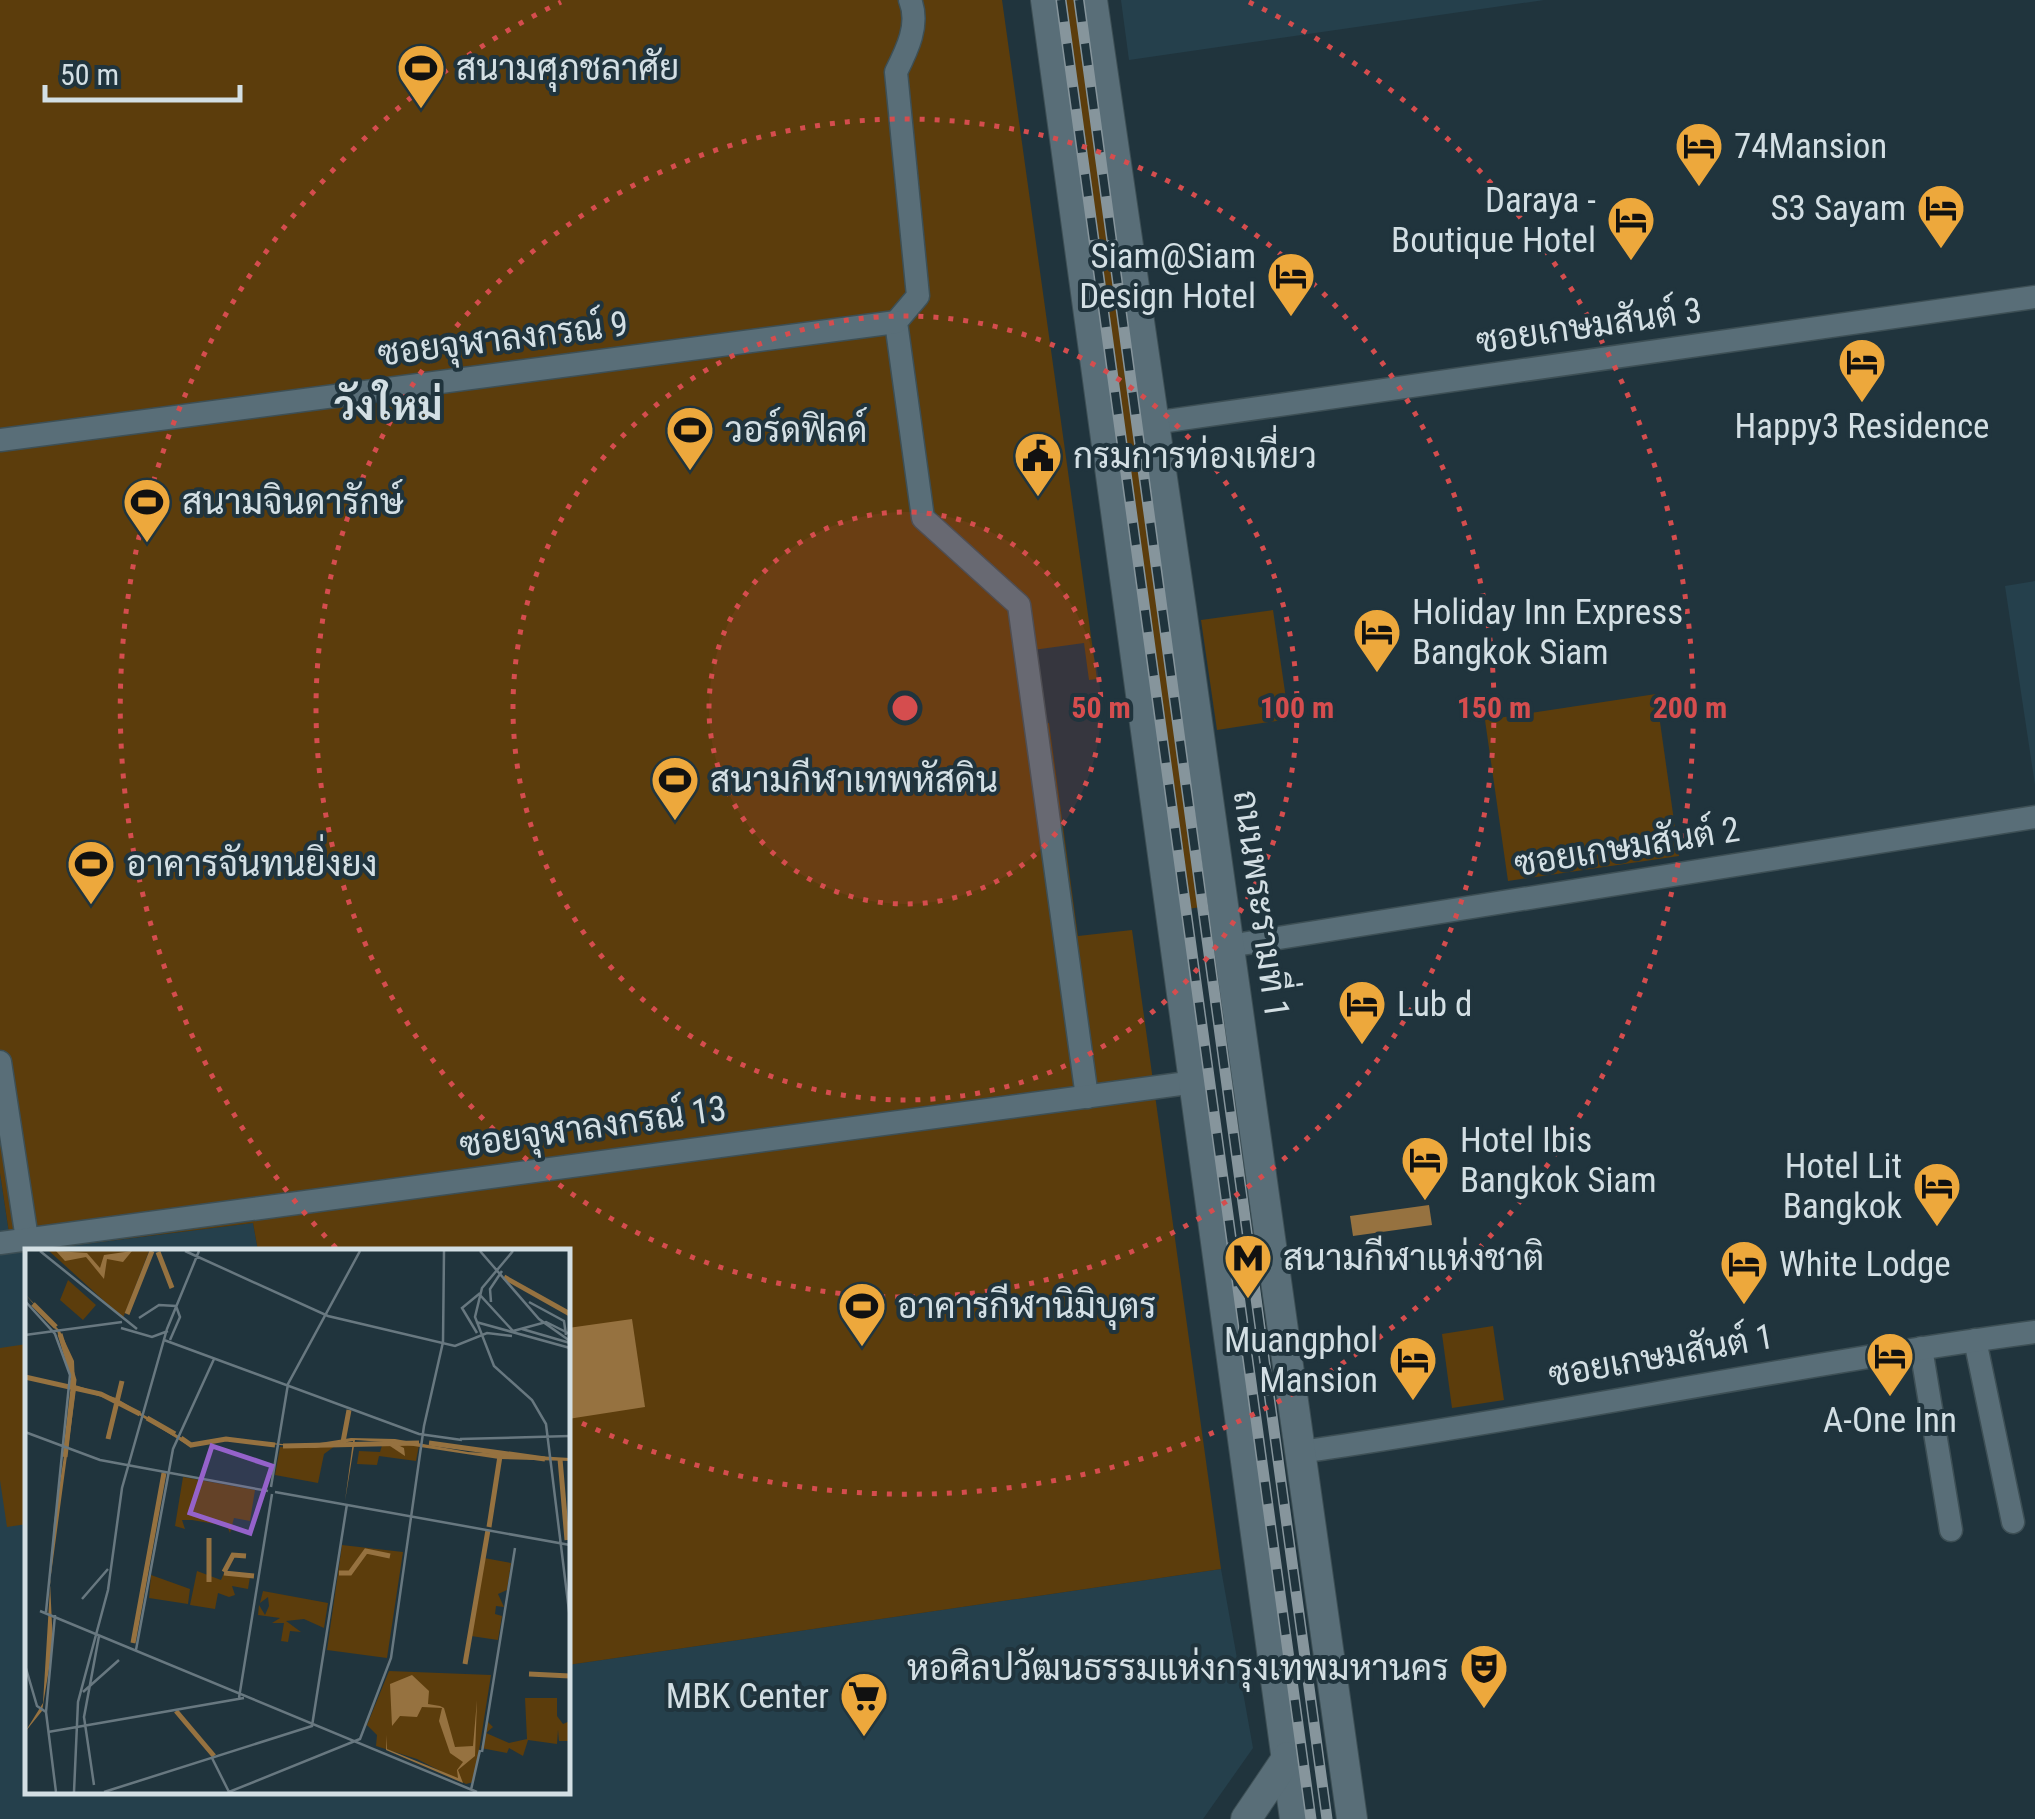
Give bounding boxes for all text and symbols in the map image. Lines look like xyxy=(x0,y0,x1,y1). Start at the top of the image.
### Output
scale bar xyxy=(45,40,240,102)
sports icon: สนามศุภชลาศัย xyxy=(395,42,447,110)
place label: สนามศุภชลาศัย xyxy=(456,47,679,92)
text: 50 m xyxy=(60,57,119,92)
hotel icon: 74Mansion xyxy=(1673,120,1725,188)
place label: 74Mansion xyxy=(1734,126,1887,167)
place label: Daraya - Boutique Hotel xyxy=(1391,180,1596,261)
hotel icon: S3 Sayam xyxy=(1915,182,1967,250)
place label: S3 Sayam xyxy=(1770,188,1906,229)
hotel icon: Daraya - Boutique Hotel xyxy=(1605,194,1657,262)
place label: Siam@Siam Design Hotel xyxy=(1079,236,1256,317)
hotel icon: Siam@Siam Design Hotel xyxy=(1265,250,1317,318)
street label: ซอยเกษมสันต์ 3 xyxy=(1473,287,1704,362)
street label: ซอยจุฬาลงกรณ์ 9 xyxy=(375,300,631,378)
hotel icon: Happy3 Residence xyxy=(1836,336,1888,404)
district label: วังใหม่ xyxy=(334,379,442,430)
sports icon: วอร์ดฟิลด์ xyxy=(664,404,716,472)
place label: Happy3 Residence xyxy=(1735,406,1989,447)
place label: วอร์ดฟิลด์ xyxy=(725,407,867,451)
place label: กรมการท่องเที่ยว xyxy=(1073,425,1317,477)
public building icon: กรมการท่องเที่ยว xyxy=(1012,430,1064,498)
sports icon: สนามจินดารักษ์ xyxy=(121,476,173,544)
place label: สนามจินดารักษ์ xyxy=(182,479,405,523)
place label: Holiday Inn Express Bangkok Siam xyxy=(1412,592,1683,673)
hotel icon: Holiday Inn Express Bangkok Siam xyxy=(1351,606,1403,674)
centre of rings xyxy=(887,690,923,726)
text: 50 m xyxy=(1071,690,1131,725)
text: 100 m xyxy=(1260,690,1334,725)
text: 150 m xyxy=(1457,690,1531,725)
text: 200 m xyxy=(1653,690,1727,725)
sports icon: สนามกีฬาเทพหัสดิน xyxy=(649,754,701,822)
place label: สนามกีฬาเทพหัสดิน xyxy=(710,757,998,801)
street label: ถนนพระรามที่ 1 xyxy=(1225,786,1308,1020)
street label: ซอยเกษมสันต์ 2 xyxy=(1511,806,1743,885)
place label: อาคารจันทนยิ่งยง xyxy=(126,834,377,885)
sports icon: อาคารจันทนยิ่งยง xyxy=(65,838,117,906)
hotel icon: Lub d xyxy=(1336,978,1388,1046)
place label: Lub d xyxy=(1397,984,1472,1025)
street label: ซอยจุฬาลงกรณ์ 13 xyxy=(457,1085,729,1169)
place label: Hotel Ibis Bangkok Siam xyxy=(1460,1120,1657,1201)
hotel icon: Hotel Ibis Bangkok Siam xyxy=(1399,1134,1451,1202)
place label: Hotel Lit Bangkok xyxy=(1783,1146,1902,1227)
hotel icon: Hotel Lit Bangkok xyxy=(1911,1160,1963,1228)
metro station icon: สนามกีฬาแห่งชาติ xyxy=(1222,1232,1274,1300)
place label: สนามกีฬาแห่งชาติ xyxy=(1283,1235,1544,1279)
hotel icon: White Lodge xyxy=(1718,1238,1770,1306)
place label: White Lodge xyxy=(1779,1244,1951,1285)
inset map xyxy=(25,1249,570,1794)
sports icon: อาคารกีฬานิมิบุตร xyxy=(836,1280,888,1348)
place label: อาคารกีฬานิมิบุตร xyxy=(897,1283,1156,1330)
street label: ซอยเกษมสันต์ 1 xyxy=(1545,1313,1777,1396)
place label: Muangphol Mansion xyxy=(1224,1320,1378,1401)
hotel icon: A-One Inn xyxy=(1864,1330,1916,1398)
hotel icon: Muangphol Mansion xyxy=(1387,1334,1439,1402)
place label: A-One Inn xyxy=(1823,1400,1957,1441)
theatre icon: หอศิลปวัฒนธรรมแห่งกรุงเทพมหานคร xyxy=(1458,1642,1510,1710)
place label: หอศิลปวัฒนธรรมแห่งกรุงเทพมหานคร xyxy=(907,1647,1449,1692)
supermarket icon: MBK Center xyxy=(838,1670,890,1738)
place label: MBK Center xyxy=(666,1676,829,1717)

